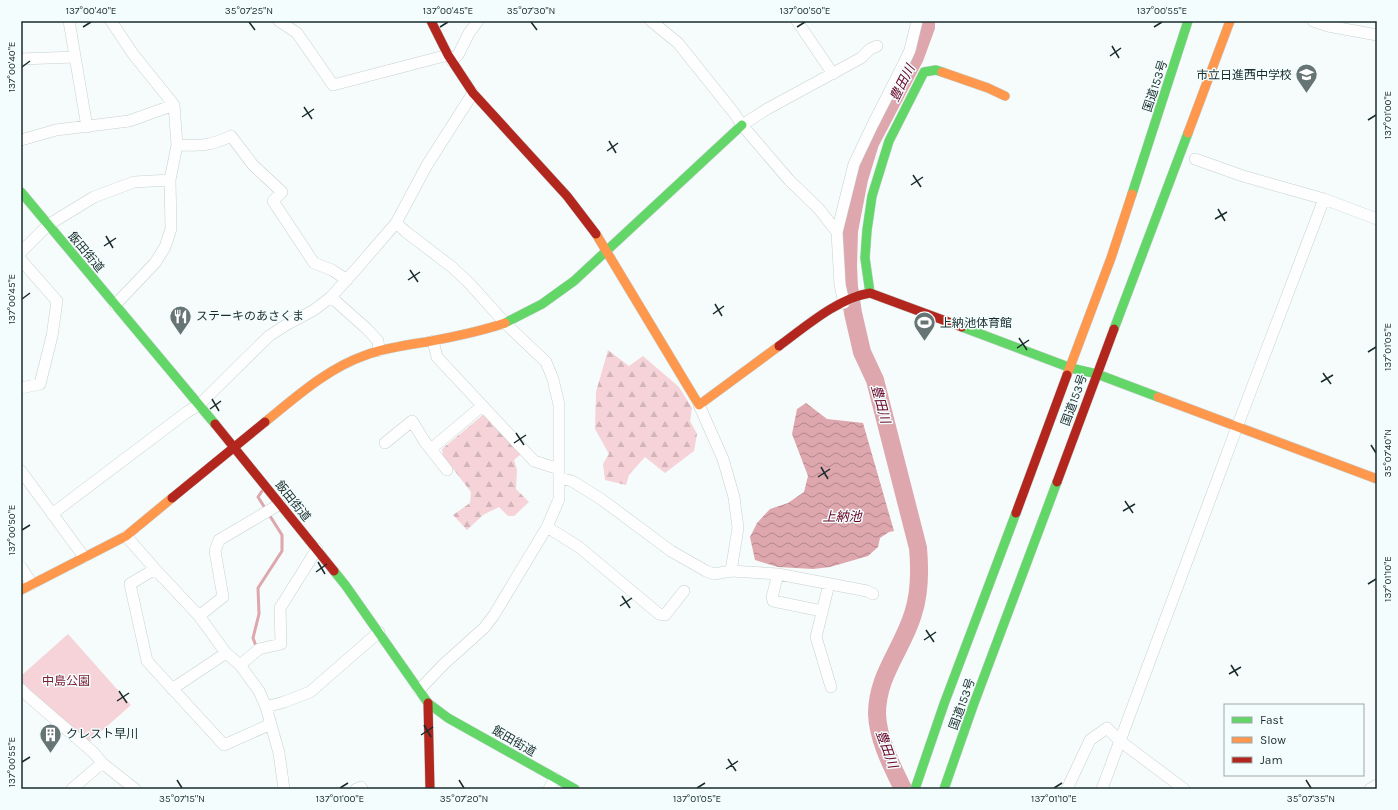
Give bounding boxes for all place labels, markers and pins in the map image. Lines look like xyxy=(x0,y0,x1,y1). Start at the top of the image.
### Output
school or university icon: 市立日進西中学校 xyxy=(1294,62,1320,95)
place label: 市立日進西中学校 xyxy=(1196,68,1292,82)
restaurant icon: ステーキのあさくま xyxy=(168,303,194,336)
place label: ステーキのあさくま xyxy=(196,309,304,323)
sports icon: 上納池体育館 xyxy=(911,310,937,343)
place label: 上納池体育館 xyxy=(940,316,1012,330)
building icon: クレスト早川 xyxy=(37,721,63,754)
place label: クレスト早川 xyxy=(66,727,138,741)

